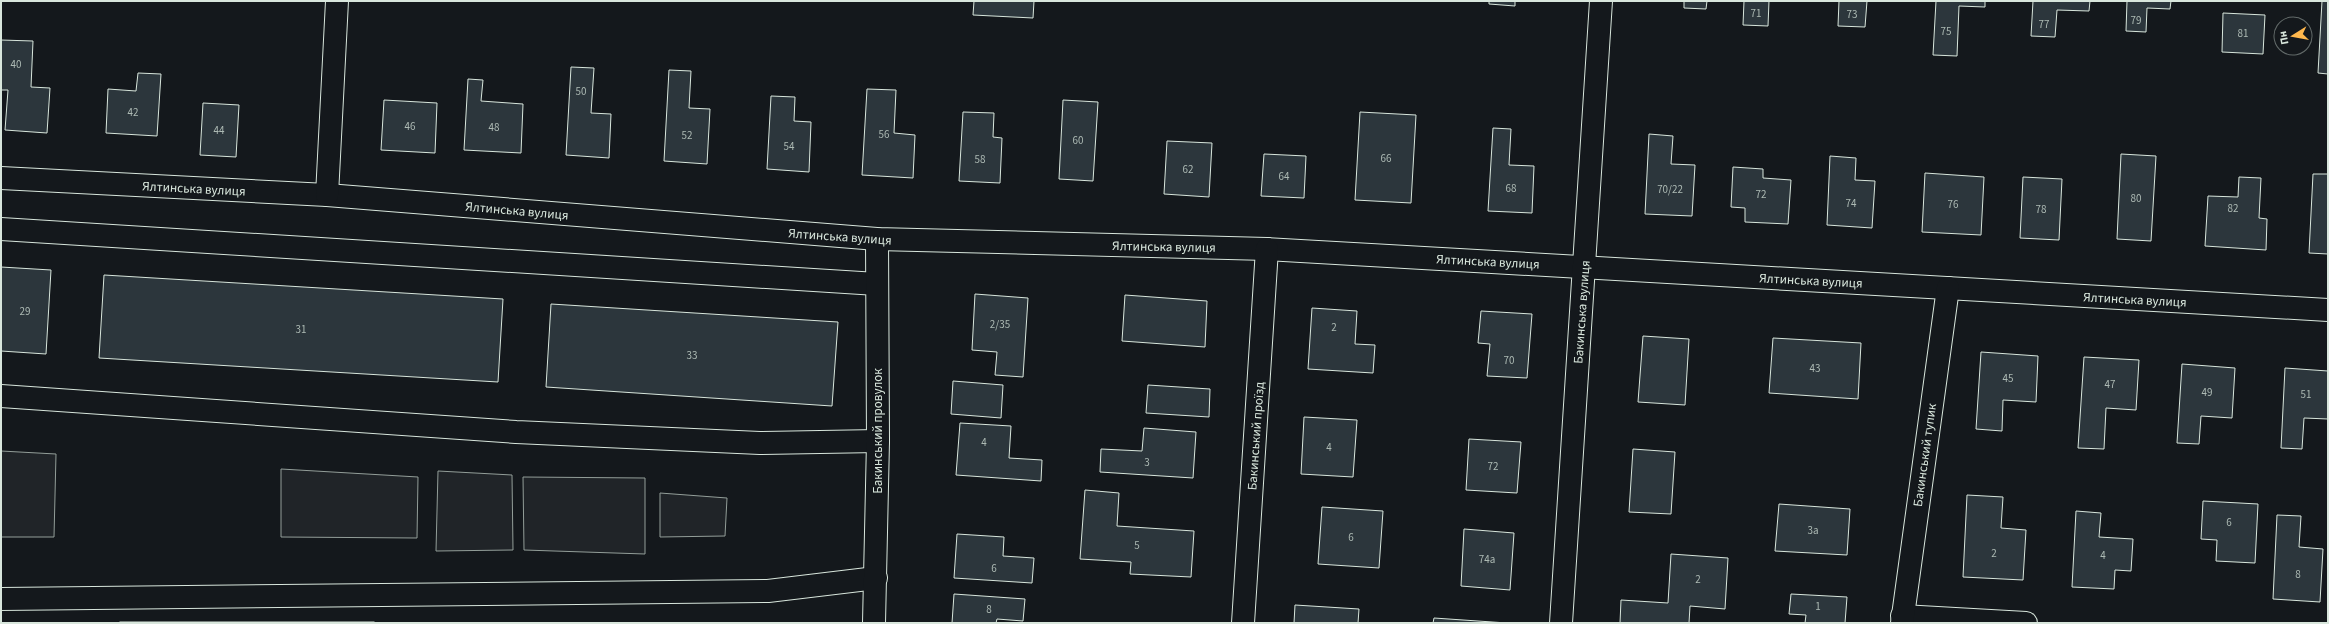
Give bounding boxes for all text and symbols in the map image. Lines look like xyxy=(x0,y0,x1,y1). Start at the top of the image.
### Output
house number: 71 xyxy=(1751,6,1761,21)
house number: 73 xyxy=(1847,7,1857,22)
house number: 79 xyxy=(2131,13,2141,28)
north arrow xyxy=(2273,16,2313,56)
house number: 77 xyxy=(2039,17,2049,32)
house number: 75 xyxy=(1941,24,1951,39)
house number: 81 xyxy=(2238,26,2248,41)
text: Пн xyxy=(2275,30,2292,46)
house number: 40 xyxy=(11,57,21,72)
house number: 50 xyxy=(576,84,586,99)
house number: 42 xyxy=(128,105,138,120)
house number: 46 xyxy=(405,119,416,134)
house number: 48 xyxy=(489,120,500,135)
house number: 44 xyxy=(214,123,225,138)
house number: 56 xyxy=(879,127,890,142)
house number: 52 xyxy=(682,128,692,143)
house number: 60 xyxy=(1073,133,1083,148)
house number: 54 xyxy=(784,139,795,154)
house number: 66 xyxy=(1381,151,1392,166)
house number: 58 xyxy=(975,152,986,167)
house number: 62 xyxy=(1183,162,1193,177)
house number: 64 xyxy=(1279,169,1290,184)
street label: Ялтинська вулиця xyxy=(142,177,246,201)
house number: 68 xyxy=(1506,181,1517,196)
house number: 70/22 xyxy=(1657,182,1683,197)
house number: 72 xyxy=(1756,187,1766,202)
house number: 80 xyxy=(2131,191,2141,206)
house number: 74 xyxy=(1846,196,1857,211)
house number: 76 xyxy=(1948,197,1959,212)
street label: Ялтинська вулиця xyxy=(465,198,569,224)
house number: 82 xyxy=(2228,201,2238,216)
house number: 78 xyxy=(2036,202,2047,217)
street label: Ялтинська вулиця xyxy=(788,224,892,250)
street label: Ялтинська вулиця xyxy=(1112,237,1216,257)
street label: Ялтинська вулиця xyxy=(1436,250,1540,274)
street label: Бакинська вулиця xyxy=(1569,260,1595,364)
street label: Ялтинська вулиця xyxy=(1759,269,1863,293)
street label: Ялтинська вулиця xyxy=(2083,288,2187,312)
house number: 29 xyxy=(20,304,30,319)
house number: 2/35 xyxy=(990,317,1010,332)
house number: 2 xyxy=(1331,320,1337,335)
house number: 31 xyxy=(296,322,306,337)
house number: 33 xyxy=(687,348,697,363)
house number: 70 xyxy=(1504,353,1514,368)
house number: 43 xyxy=(1810,361,1820,376)
street label: Бакинський провулок xyxy=(869,368,887,494)
house number: 45 xyxy=(2003,371,2013,386)
house number: 47 xyxy=(2105,377,2115,392)
street label: Бакинський проїзд xyxy=(1243,381,1269,491)
house number: 49 xyxy=(2202,385,2212,400)
house number: 51 xyxy=(2301,387,2311,402)
street label: Бакинський тупик xyxy=(1909,402,1941,508)
house number: 4 xyxy=(981,435,987,450)
house number: 4 xyxy=(1326,440,1332,455)
house number: 3 xyxy=(1144,455,1150,470)
house number: 72 xyxy=(1488,459,1498,474)
house number: 6 xyxy=(2226,515,2232,530)
house number: 3а xyxy=(1807,523,1819,538)
house number: 6 xyxy=(1348,530,1354,545)
house number: 5 xyxy=(1134,538,1140,553)
house number: 2 xyxy=(1991,546,1997,561)
house number: 4 xyxy=(2100,548,2106,563)
house number: 74а xyxy=(1479,552,1495,567)
house number: 6 xyxy=(991,561,997,576)
house number: 8 xyxy=(2295,567,2301,582)
house number: 2 xyxy=(1695,572,1701,587)
house number: 1 xyxy=(1815,599,1821,614)
house number: 8 xyxy=(986,602,992,617)

